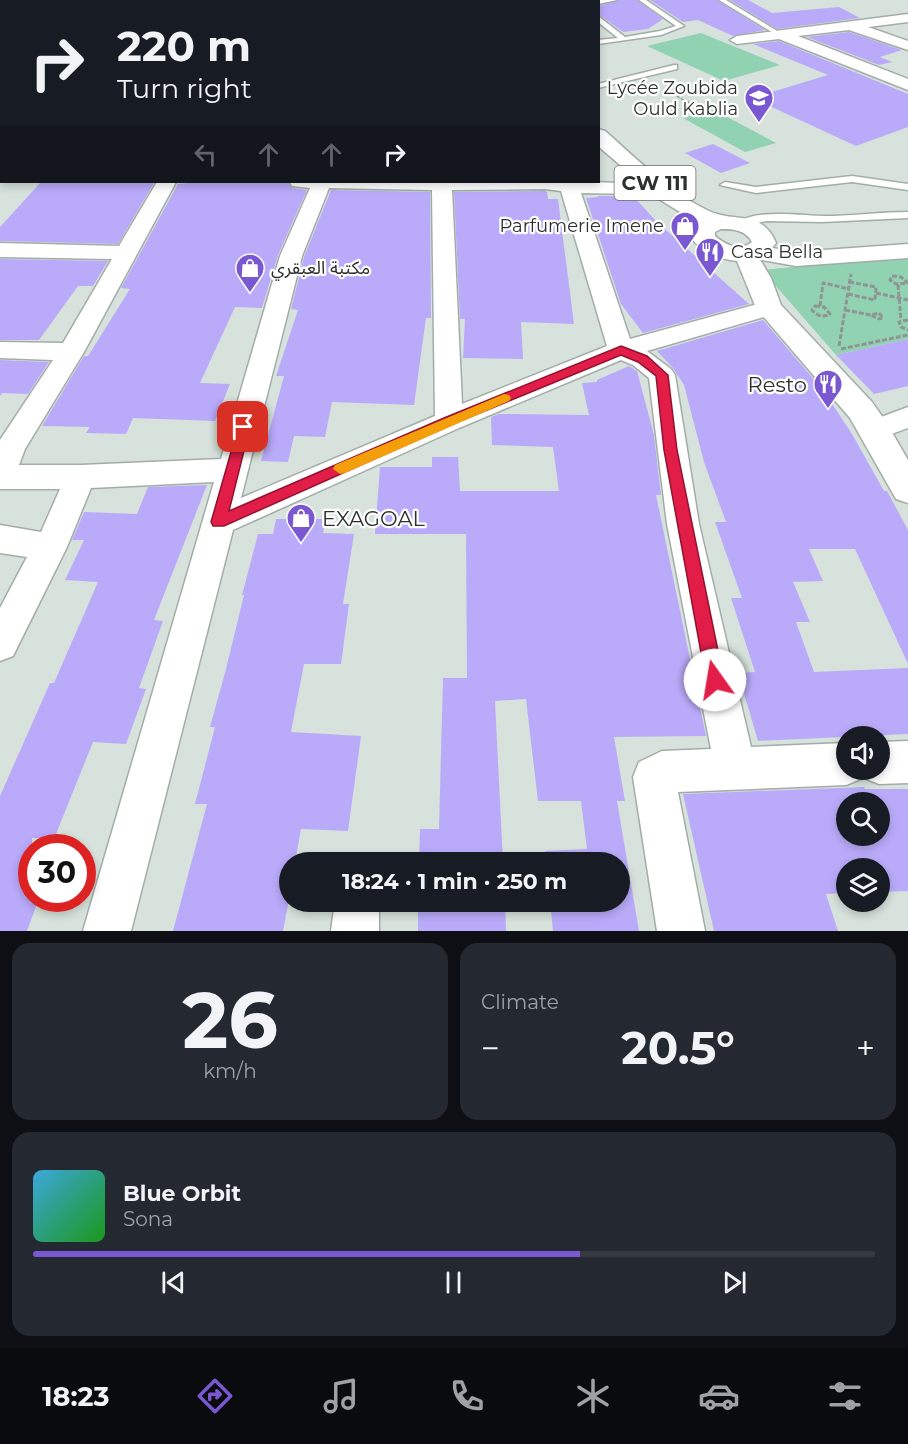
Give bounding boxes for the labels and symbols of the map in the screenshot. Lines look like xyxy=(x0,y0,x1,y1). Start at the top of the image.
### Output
place label: Lycée Zoubida Ould Kablia xyxy=(607,77,738,120)
school or university icon: Lycée Zoubida Ould Kablia xyxy=(743,82,775,124)
road number: CW 111 xyxy=(614,166,696,200)
shop icon: Parfumerie Imene xyxy=(669,210,701,252)
place label: Parfumerie Imene xyxy=(499,215,664,237)
restaurant icon: Casa Bella xyxy=(694,236,726,278)
place label: Casa Bella xyxy=(731,241,823,263)
shop icon: مكتبة العبقري xyxy=(234,252,266,294)
place label: مكتبة العبقري xyxy=(271,257,370,281)
restaurant icon: Resto xyxy=(812,368,844,410)
place label: Resto xyxy=(748,372,807,397)
pin xyxy=(217,401,268,452)
shop icon: EXAGOAL xyxy=(285,502,317,544)
place label: EXAGOAL xyxy=(322,506,426,531)
position arrow xyxy=(683,648,747,712)
speed limit sign: 30 xyxy=(18,834,96,912)

